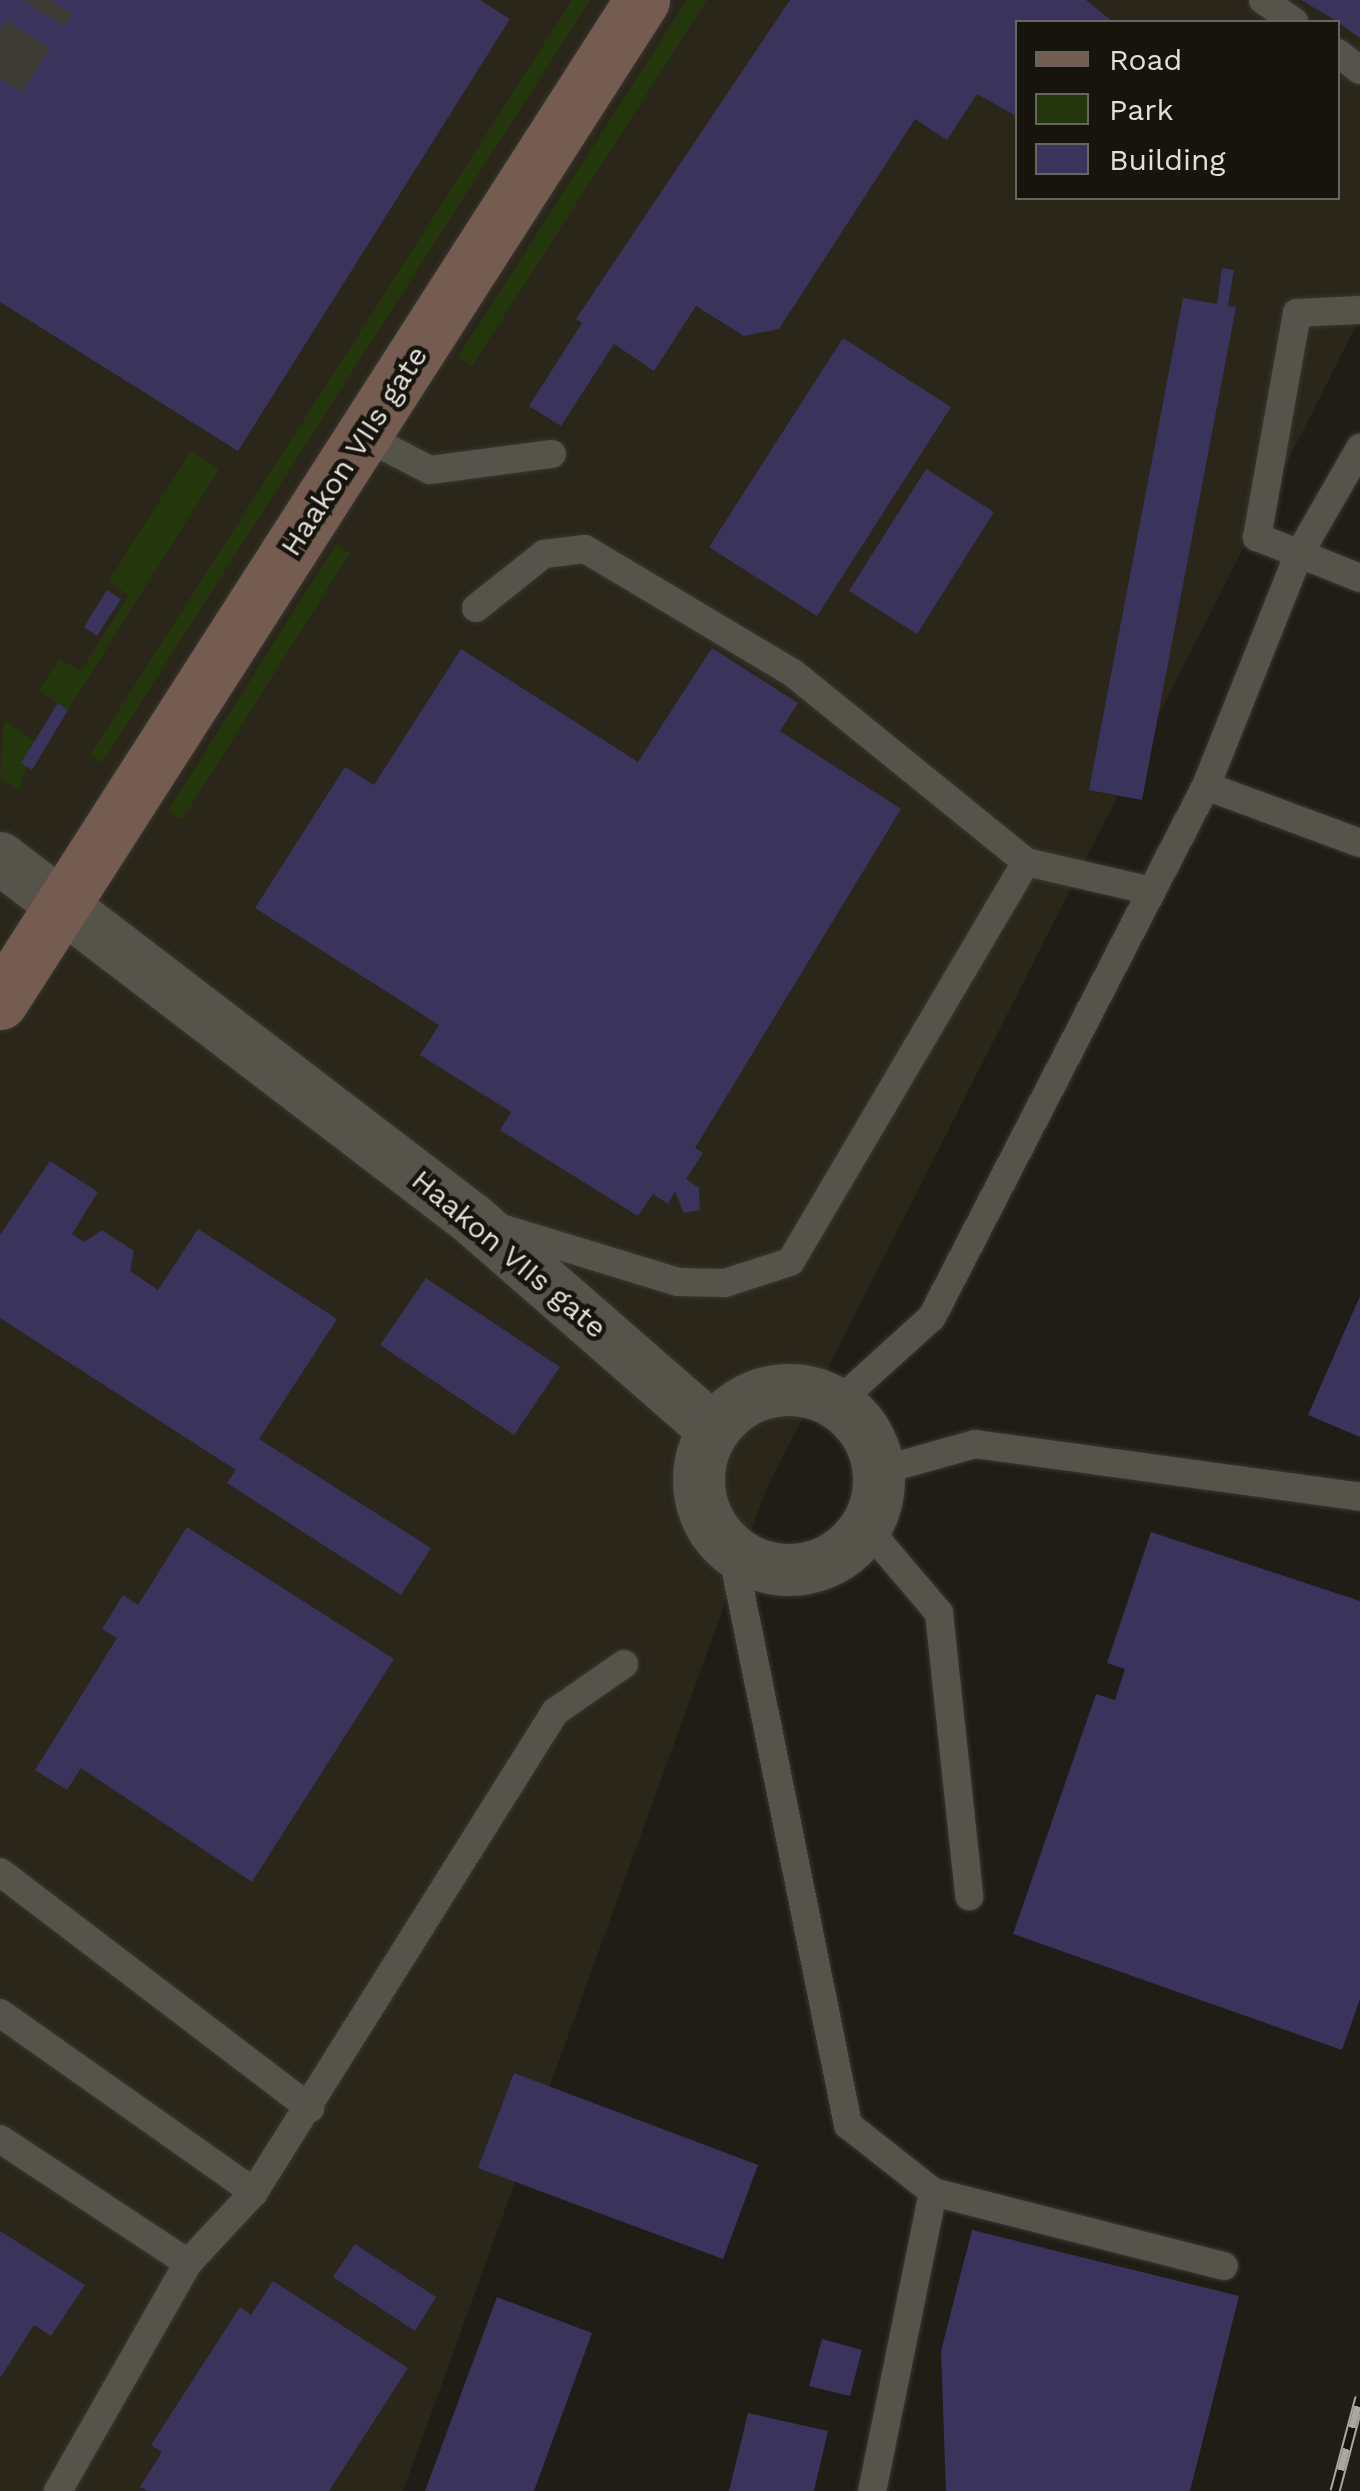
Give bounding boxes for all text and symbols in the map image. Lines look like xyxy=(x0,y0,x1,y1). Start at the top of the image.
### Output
legend xyxy=(1015,20,1340,200)
text: Road xyxy=(1109,42,1182,77)
text: Park xyxy=(1109,92,1174,127)
text: Building xyxy=(1109,142,1226,177)
street label: Haakon VIIs gate xyxy=(272,339,436,563)
street label: Haakon VIIs gate xyxy=(404,1162,614,1346)

